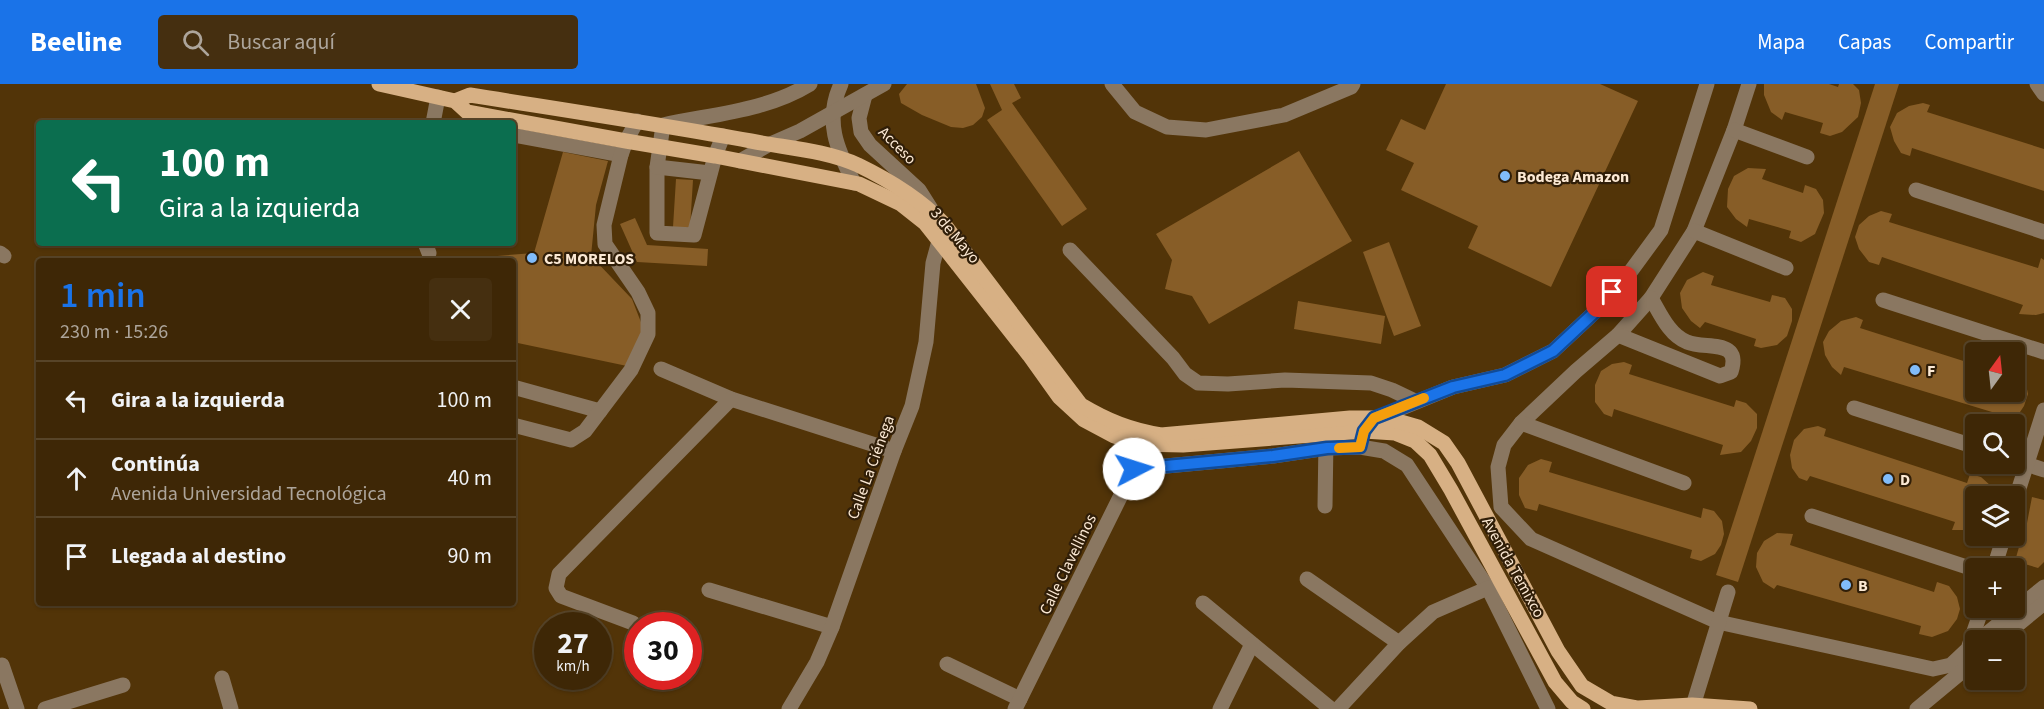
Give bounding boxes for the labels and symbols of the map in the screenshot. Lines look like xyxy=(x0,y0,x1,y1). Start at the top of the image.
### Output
street label: Acceso xyxy=(873,122,921,170)
place label: Bodega Amazon xyxy=(1517,166,1629,188)
marker: Bodega Amazon xyxy=(1498,169,1512,183)
street label: 3 de Mayo xyxy=(925,203,985,268)
place label: C5 MORELOS xyxy=(544,248,634,270)
marker: C5 MORELOS xyxy=(525,251,539,265)
pin xyxy=(1586,266,1637,317)
north arrow xyxy=(1965,342,2025,402)
place label: F xyxy=(1927,360,1935,382)
marker: F xyxy=(1908,363,1922,377)
street label: Calle La Ciénega xyxy=(842,412,900,522)
position arrow xyxy=(1102,437,1166,501)
place label: D xyxy=(1900,469,1910,491)
marker: D xyxy=(1881,472,1895,486)
street label: Calle Clavellinos xyxy=(1034,510,1102,618)
street label: Avenida Temixco xyxy=(1476,513,1550,622)
place label: B xyxy=(1858,575,1868,597)
marker: B xyxy=(1839,578,1853,592)
speed limit sign: 30 xyxy=(624,612,702,690)

